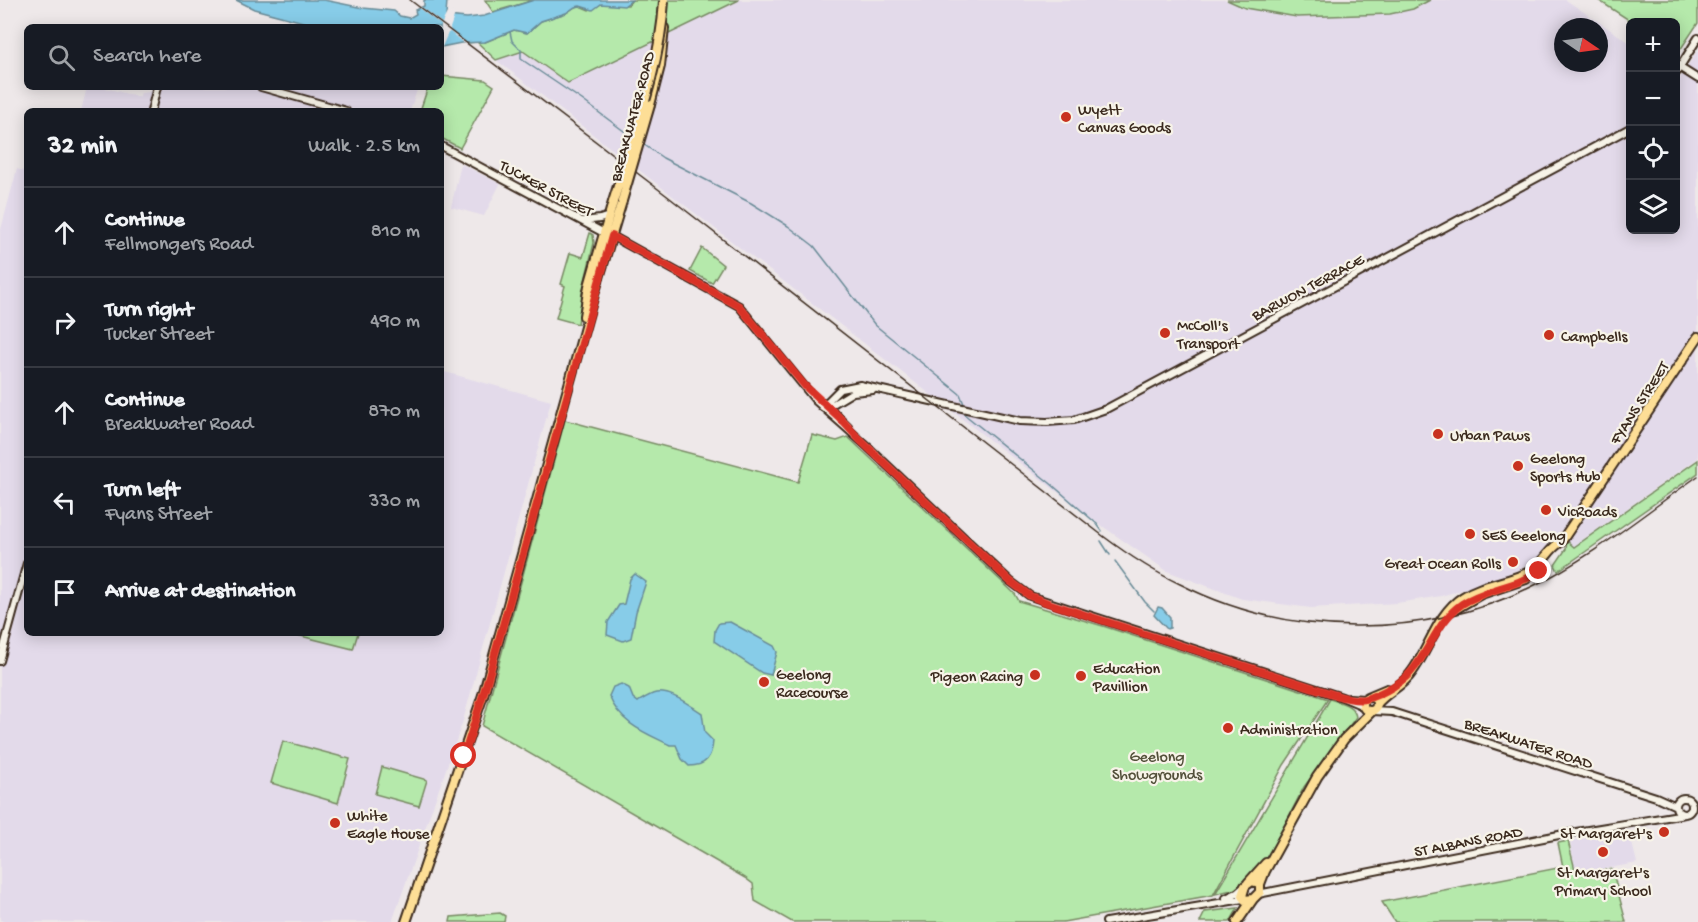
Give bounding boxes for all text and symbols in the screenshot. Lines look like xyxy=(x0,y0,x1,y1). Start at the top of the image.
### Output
north arrow xyxy=(1554,18,1608,72)
map controls xyxy=(1626,18,1680,234)
button: + xyxy=(1626,18,1680,72)
search box xyxy=(24,24,444,90)
icon: search xyxy=(45,41,78,74)
text: Search here xyxy=(93,44,201,70)
street label: BREAKWATER ROAD xyxy=(608,49,661,185)
button: − xyxy=(1626,72,1680,126)
place label: Wyett Canvas Goods xyxy=(1078,102,1172,139)
marker: Wyett Canvas Goods xyxy=(1059,110,1073,124)
button: locate xyxy=(1626,126,1680,180)
text: 32 min xyxy=(48,132,117,163)
text: Walk · 2.5 km xyxy=(308,136,420,159)
street label: TUCKER STREET xyxy=(495,157,596,223)
button: layers xyxy=(1626,180,1680,234)
text: Continue xyxy=(105,208,185,234)
icon: ahead xyxy=(48,216,81,249)
text: 810 m xyxy=(371,221,420,244)
text: Fellmongers Road xyxy=(105,234,253,257)
street label: BARWON TERRACE xyxy=(1248,251,1369,327)
text: Turn right xyxy=(105,298,193,324)
icon: right xyxy=(48,306,81,339)
text: 490 m xyxy=(370,311,420,334)
place label: McColl's Transport xyxy=(1176,318,1241,355)
text: Tucker Street xyxy=(105,324,213,347)
marker: McColl's Transport xyxy=(1158,326,1172,340)
marker: Campbells xyxy=(1542,328,1556,342)
place label: Campbells xyxy=(1561,329,1629,348)
street label: FYANS STREET xyxy=(1607,358,1675,450)
text: Continue xyxy=(105,388,185,414)
icon: ahead xyxy=(48,396,81,429)
text: 870 m xyxy=(368,401,420,424)
text: Breakwater Road xyxy=(105,414,253,437)
marker: Urban Paws xyxy=(1431,427,1445,441)
place label: Urban Paws xyxy=(1450,428,1531,447)
place label: Geelong Sports Hub xyxy=(1530,451,1601,488)
marker: Geelong Sports Hub xyxy=(1511,459,1525,473)
text: Turn left xyxy=(105,478,179,504)
icon: left xyxy=(48,486,81,519)
text: 330 m xyxy=(369,491,420,514)
marker: VicRoads xyxy=(1539,503,1553,517)
text: Fyans Street xyxy=(105,504,211,527)
place label: VicRoads xyxy=(1557,504,1618,523)
marker: SES Geelong xyxy=(1463,527,1477,541)
place label: SES Geelong xyxy=(1482,528,1566,547)
marker: Great Ocean Rolls xyxy=(1506,555,1520,569)
place label: Great Ocean Rolls xyxy=(1385,556,1502,575)
route end xyxy=(1525,557,1551,583)
icon: arrive xyxy=(48,576,81,609)
text: Arrive at destination xyxy=(105,579,295,605)
place label: Education Pavillion xyxy=(1092,661,1160,698)
place label: Geelong Racecourse xyxy=(776,667,849,704)
marker: Pigeon Racing xyxy=(1028,668,1042,682)
place label: Pigeon Racing xyxy=(930,669,1023,688)
marker: Education Pavillion xyxy=(1074,669,1088,683)
marker: Geelong Racecourse xyxy=(757,675,771,689)
street label: BREAKWATER ROAD xyxy=(1460,715,1595,775)
marker: Administration xyxy=(1221,721,1235,735)
place label: Administration xyxy=(1240,722,1338,741)
route start xyxy=(450,742,476,768)
park label: Geelong Showgrounds xyxy=(1112,749,1203,786)
place label: White Eagle House xyxy=(347,808,430,845)
marker: White Eagle House xyxy=(328,816,342,830)
street label: ST ALBANS ROAD xyxy=(1413,824,1525,863)
marker: St Margaret's xyxy=(1657,825,1671,839)
place label: St Margaret's xyxy=(1560,826,1653,845)
marker: St Margaret's Primary School xyxy=(1596,845,1610,859)
place label: St Margaret's Primary School xyxy=(1553,865,1652,902)

